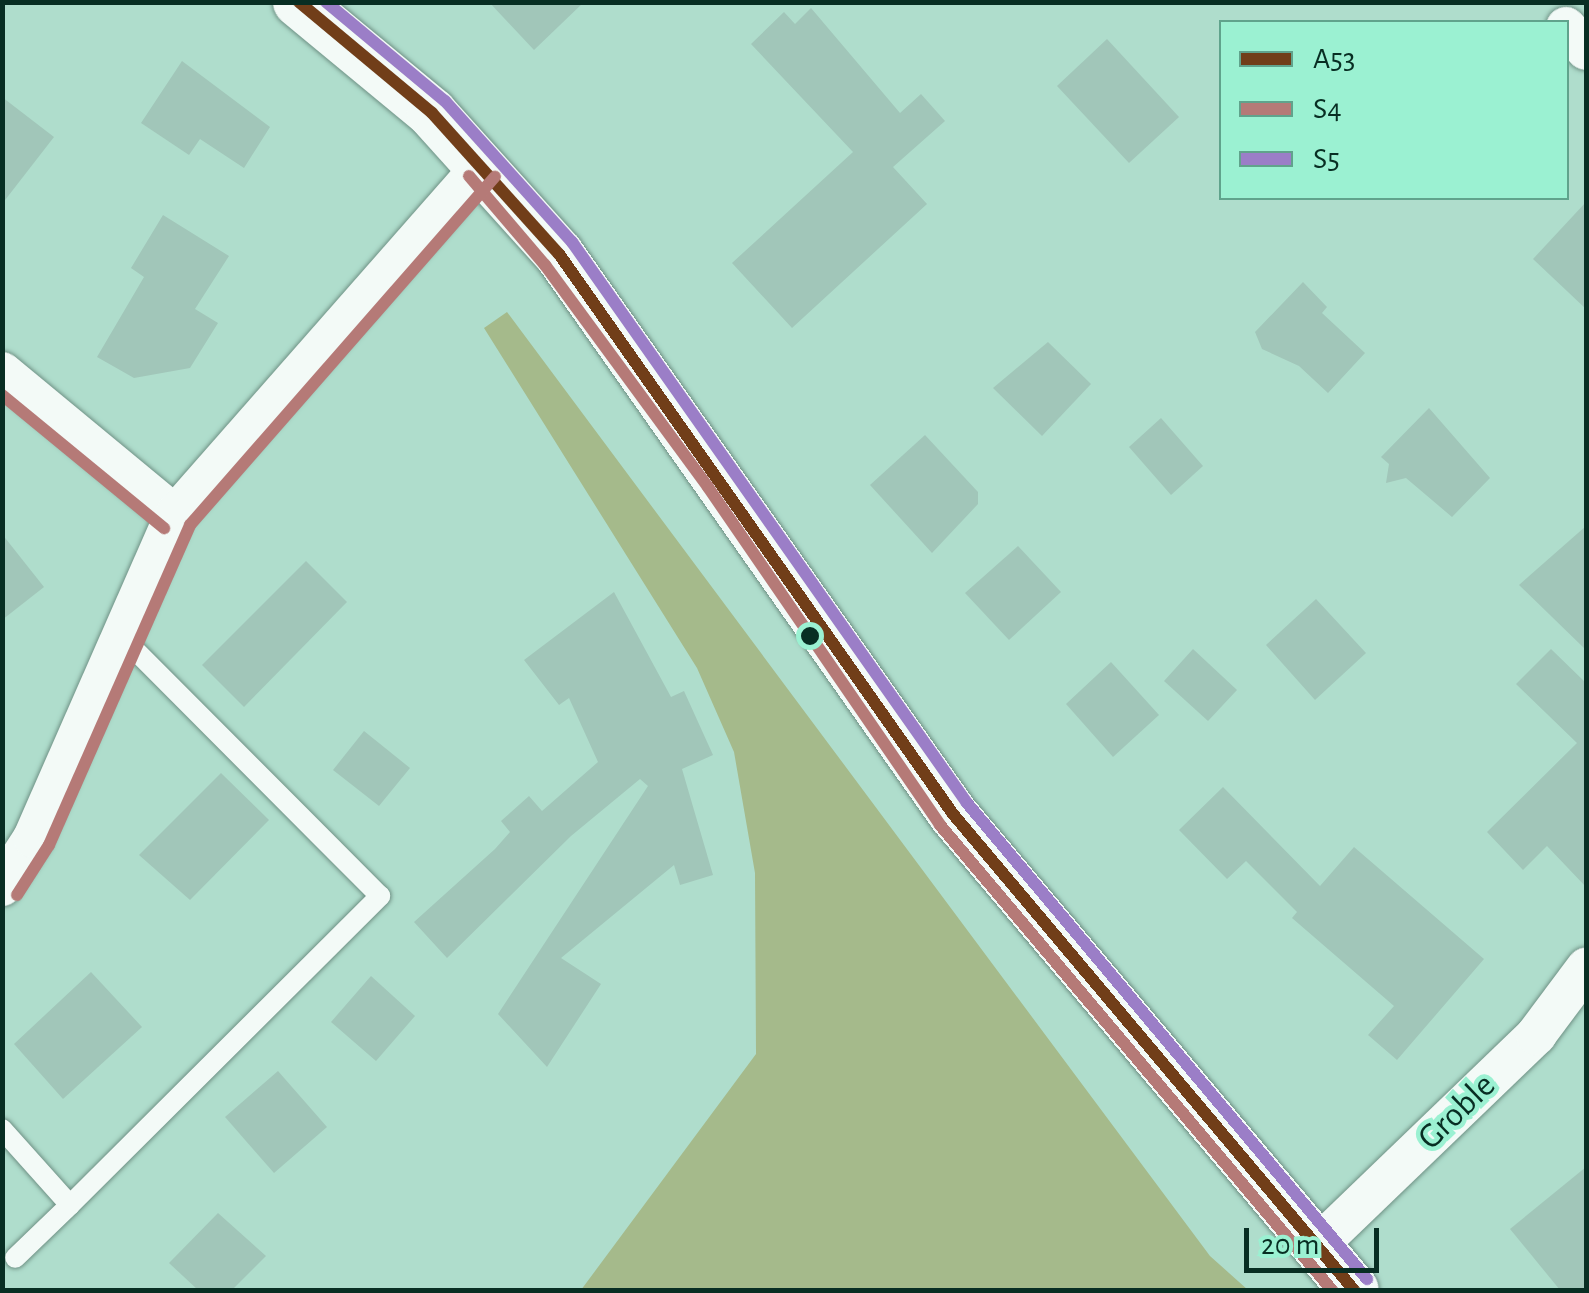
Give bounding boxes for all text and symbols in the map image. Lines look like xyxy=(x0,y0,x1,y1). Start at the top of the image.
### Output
legend xyxy=(1219,20,1569,200)
text: A53 xyxy=(1313,44,1355,74)
text: S4 xyxy=(1313,94,1342,124)
text: S5 xyxy=(1313,144,1340,174)
unlabelled marker xyxy=(800,626,820,646)
street label: Groble xyxy=(1409,1065,1505,1159)
scale bar xyxy=(1249,1208,1384,1270)
text: 20 m xyxy=(1261,1230,1319,1260)

